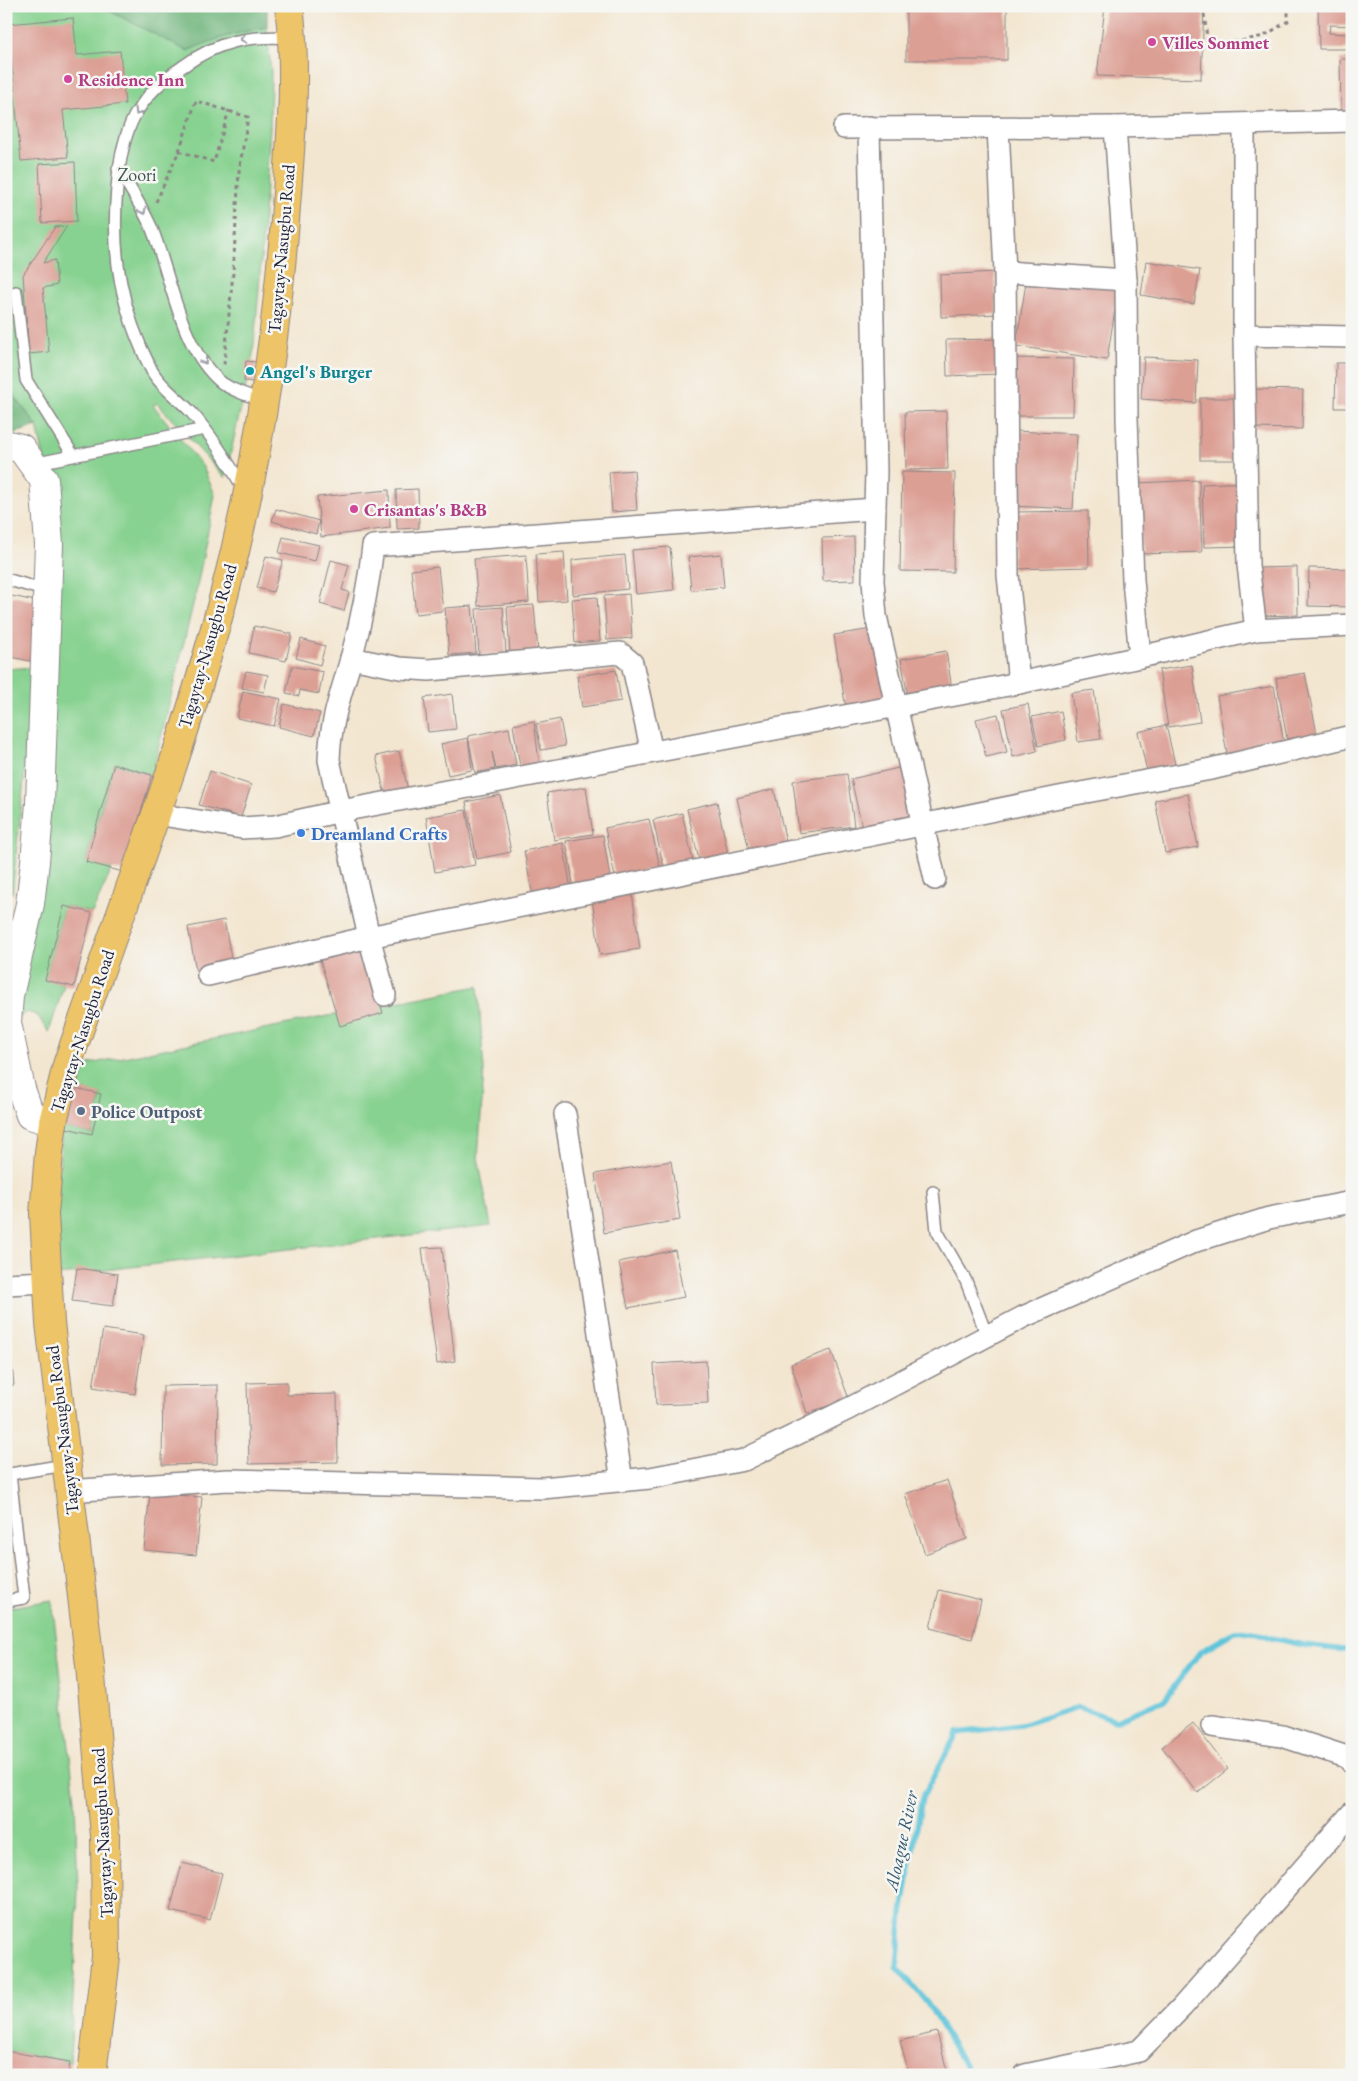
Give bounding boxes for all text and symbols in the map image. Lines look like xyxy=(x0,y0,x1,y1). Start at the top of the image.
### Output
place label: Villes Sommet xyxy=(1162,31,1269,54)
one-way arrow xyxy=(239,33,248,43)
marker: Villes Sommet xyxy=(1146,36,1158,48)
place label: Residence Inn xyxy=(78,68,184,91)
marker: Residence Inn xyxy=(62,73,74,85)
one-way arrow xyxy=(134,106,144,115)
street label: Tagaytay-Nasugbu Road xyxy=(262,162,300,335)
park label: Zoori xyxy=(117,163,157,186)
one-way arrow xyxy=(136,206,146,215)
one-way arrow xyxy=(198,355,207,365)
place label: Angel's Burger xyxy=(259,360,373,383)
marker: Angel's Burger xyxy=(244,365,256,377)
place label: Crisantas's B&B xyxy=(364,498,487,521)
marker: Crisantas's B&B xyxy=(348,503,360,515)
street label: Tagaytay-Nasugbu Road xyxy=(172,560,242,731)
place label: Dreamland Crafts xyxy=(311,822,447,845)
marker: Dreamland Crafts xyxy=(295,827,307,839)
street label: Tagaytay-Nasugbu Road xyxy=(45,946,119,1115)
place label: Police Outpost xyxy=(91,1100,203,1123)
marker: Police Outpost xyxy=(75,1105,87,1117)
street label: Tagaytay-Nasugbu Road xyxy=(40,1343,84,1516)
street label: Tagaytay-Nasugbu Road xyxy=(86,1747,118,1919)
water label: Aloague River xyxy=(878,1788,924,1895)

